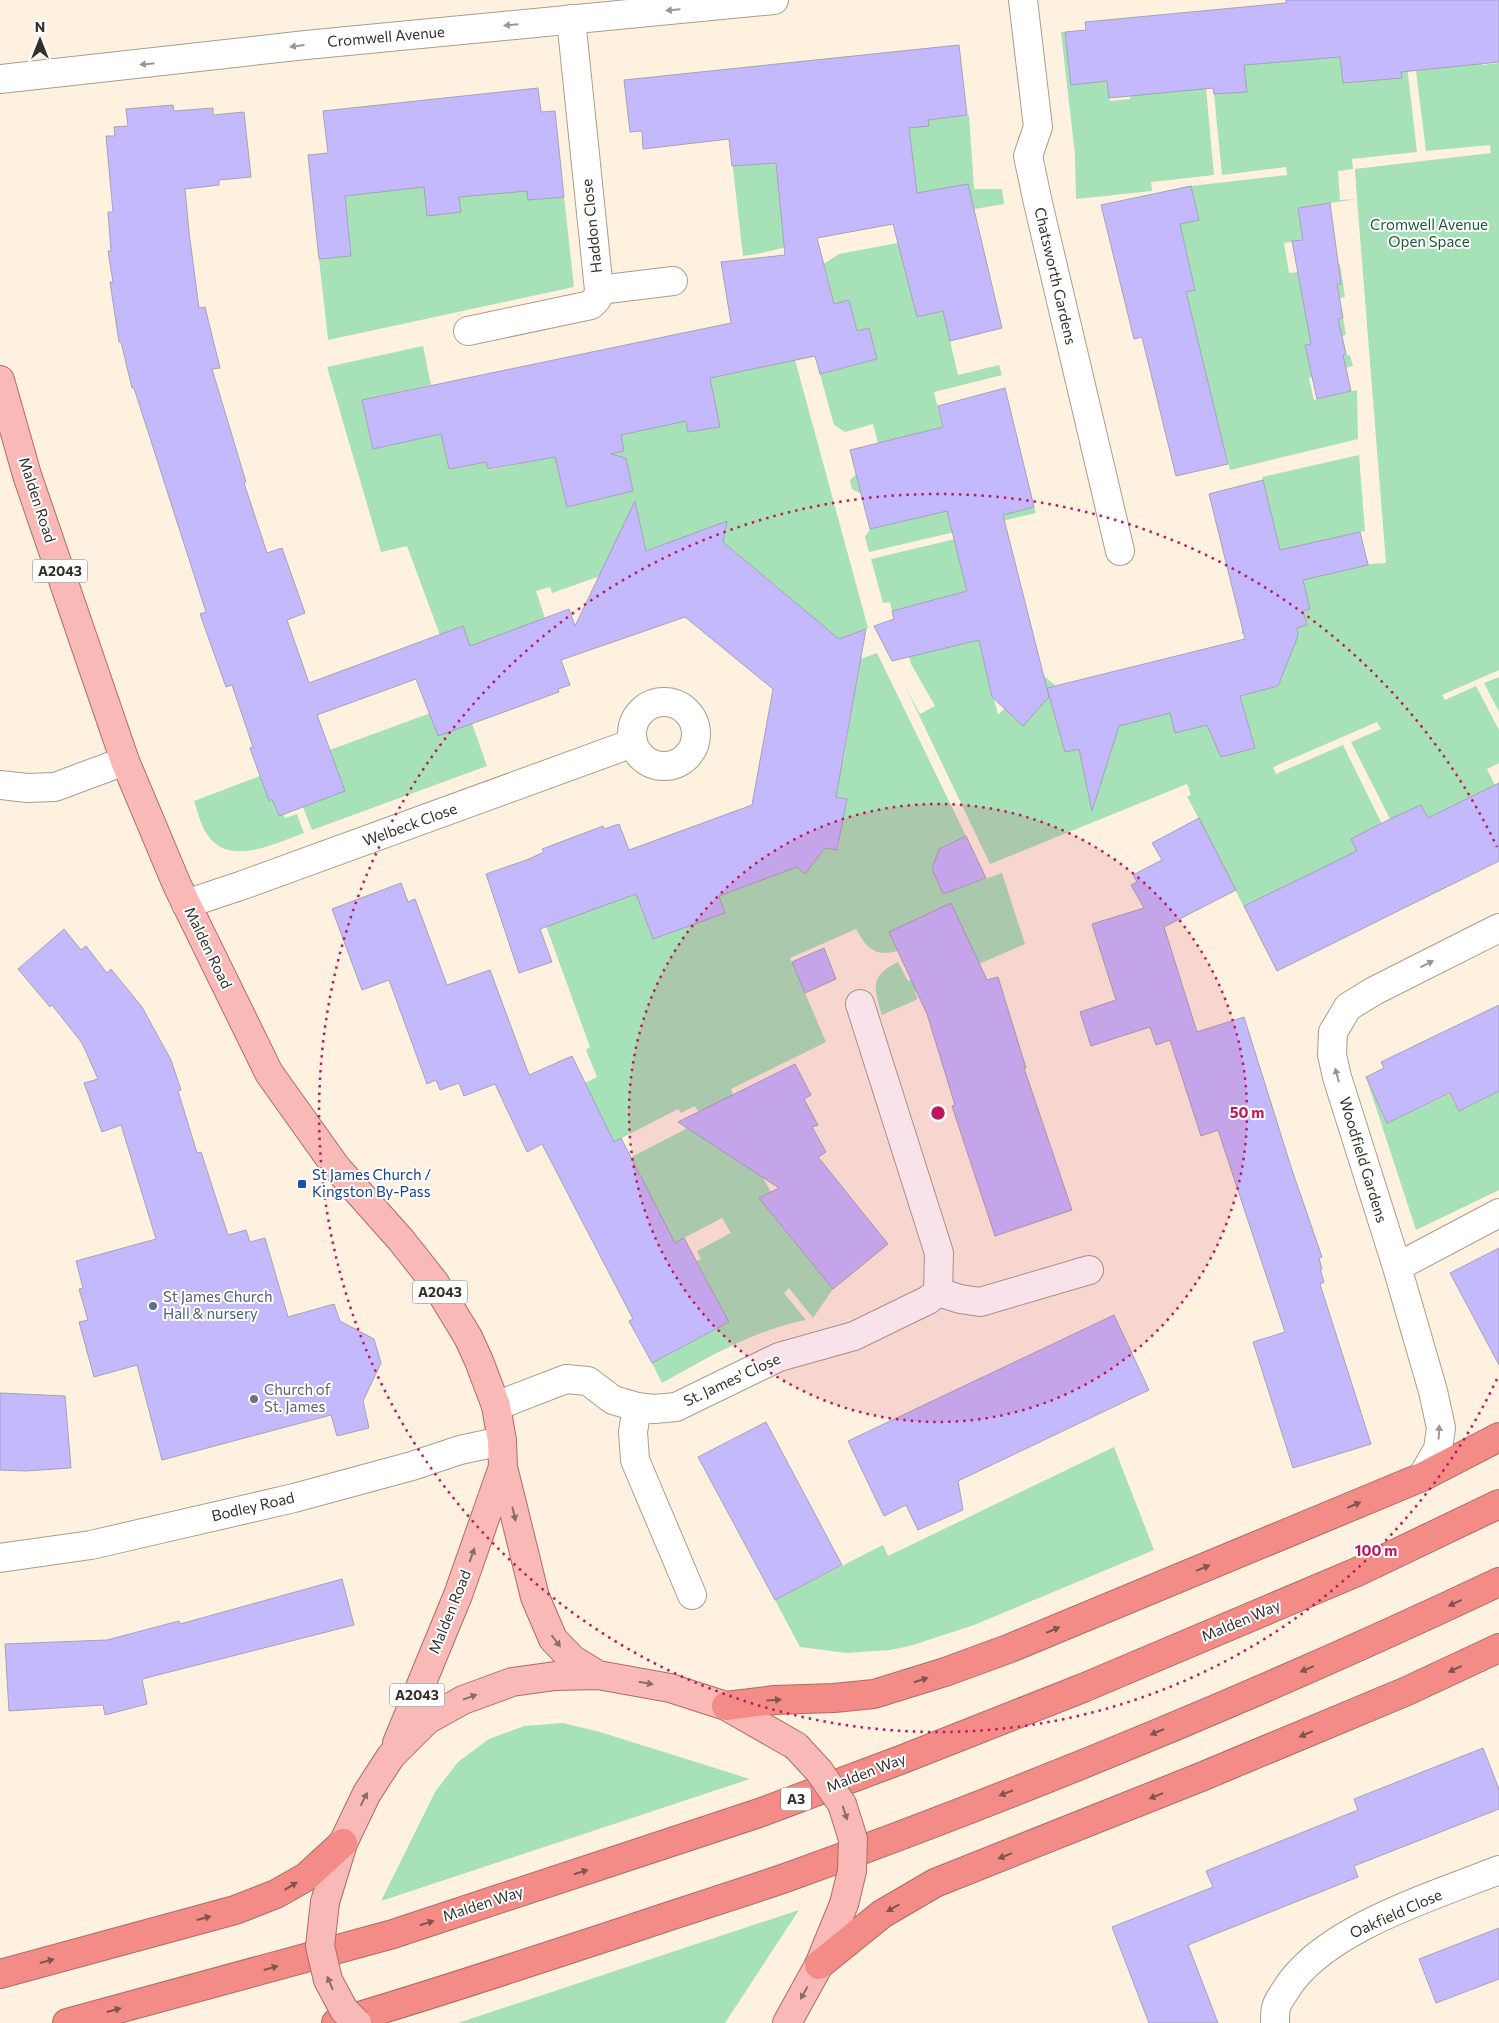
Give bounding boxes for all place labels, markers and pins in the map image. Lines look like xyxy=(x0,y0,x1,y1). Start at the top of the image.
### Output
centre of rings xyxy=(929,1104,947,1122)
place label: St James Church / Kingston By-Pass xyxy=(312,1165,431,1200)
marker: St James Church / Kingston By-Pass xyxy=(296,1178,308,1190)
place label: St James Church Hall & nursery xyxy=(163,1287,273,1322)
marker: St James Church Hall & nursery xyxy=(147,1300,159,1312)
place label: Church of St. James xyxy=(264,1380,331,1415)
marker: Church of St. James xyxy=(248,1393,260,1405)

